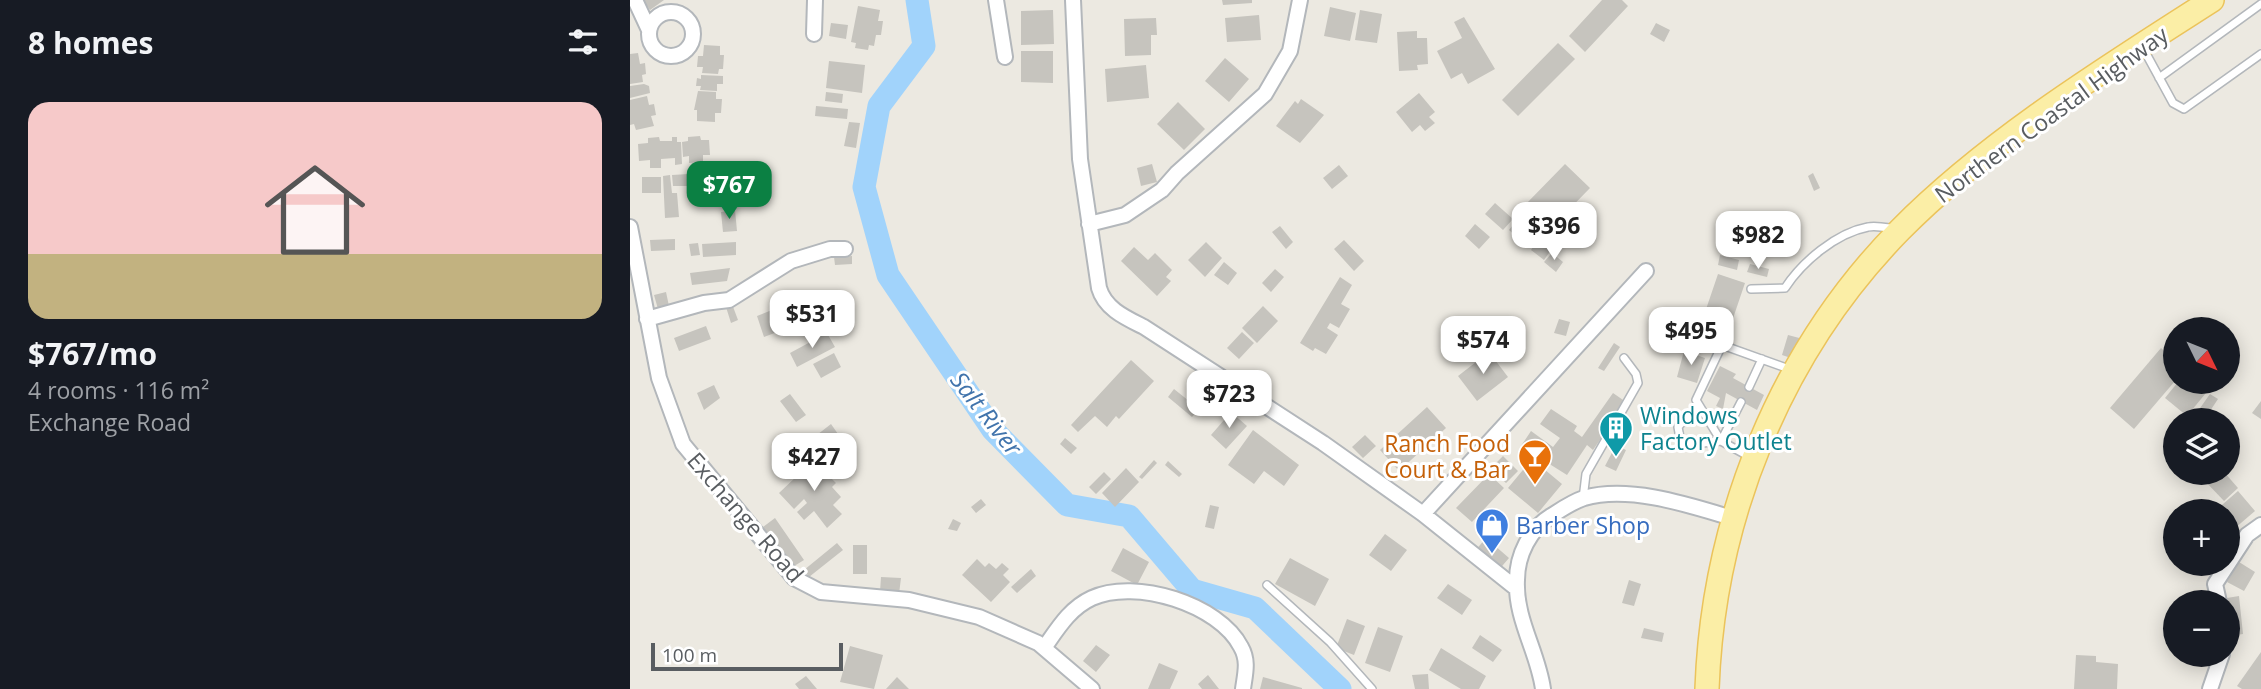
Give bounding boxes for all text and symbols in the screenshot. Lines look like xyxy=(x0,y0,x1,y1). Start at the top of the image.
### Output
street label: Northern Coastal Highway xyxy=(1928,18,2175,210)
text: 8 homes xyxy=(28,22,153,63)
icon: filters xyxy=(564,23,602,61)
icon: home xyxy=(252,147,378,273)
pin: $767 xyxy=(688,162,770,221)
text: $767 xyxy=(703,168,755,200)
pin: $396 xyxy=(1513,202,1595,262)
text: $396 xyxy=(1528,209,1580,241)
pin: $982 xyxy=(1717,212,1799,271)
text: $982 xyxy=(1732,218,1784,250)
pin: $531 xyxy=(771,290,853,350)
text: $531 xyxy=(786,297,838,329)
pin: $495 xyxy=(1650,308,1732,367)
text: $495 xyxy=(1665,314,1717,346)
pin: $574 xyxy=(1442,316,1524,376)
north arrow xyxy=(2163,317,2240,394)
map controls xyxy=(2163,317,2240,667)
text: $574 xyxy=(1457,323,1509,355)
text: $767/mo xyxy=(28,333,157,374)
water label: Salt River xyxy=(944,364,1031,463)
pin: $723 xyxy=(1188,370,1270,430)
text: 4 rooms · 116 m² xyxy=(28,374,209,406)
text: $723 xyxy=(1203,377,1255,409)
place label: Windows Factory Outlet xyxy=(1640,399,1792,457)
text: Exchange Road xyxy=(28,406,191,438)
button: layers xyxy=(2163,408,2240,485)
building icon: Windows Factory Outlet xyxy=(1597,409,1635,458)
place label: Ranch Food Court & Bar xyxy=(1384,427,1511,485)
pin: $427 xyxy=(773,434,855,493)
bar icon: Ranch Food Court & Bar xyxy=(1516,437,1554,486)
text: $427 xyxy=(788,440,840,472)
street label: Exchange Road xyxy=(680,445,812,589)
button: + xyxy=(2163,499,2240,576)
shop icon: Barber Shop xyxy=(1473,506,1511,555)
place label: Barber Shop xyxy=(1516,509,1650,541)
button: − xyxy=(2163,590,2240,667)
scale bar xyxy=(651,640,844,672)
text: 100 m xyxy=(662,642,717,668)

